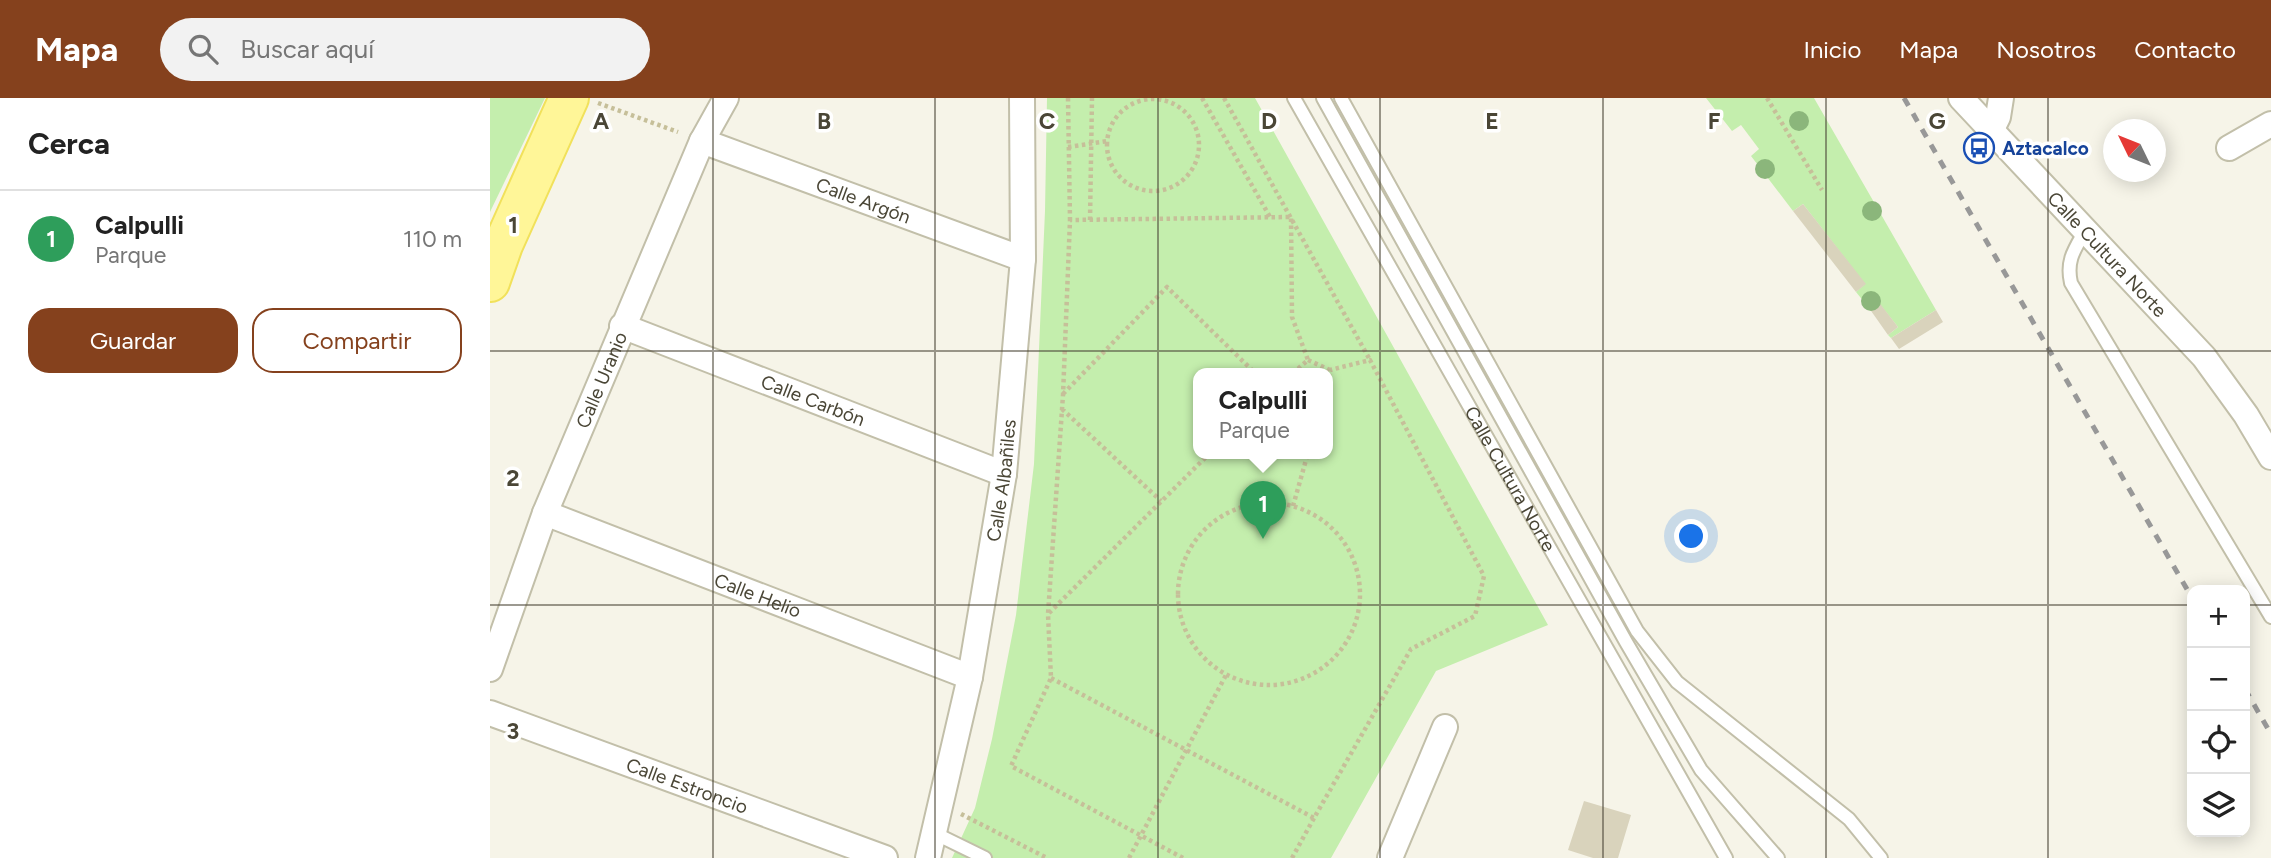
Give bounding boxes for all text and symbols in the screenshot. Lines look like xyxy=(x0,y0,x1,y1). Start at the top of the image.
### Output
search box xyxy=(160,18,650,81)
text: Mapa xyxy=(35,30,118,69)
icon: search xyxy=(184,30,222,68)
text: Buscar aquí xyxy=(240,33,374,65)
text: Inicio xyxy=(1803,35,1861,64)
text: Mapa xyxy=(1899,35,1958,64)
text: Nosotros xyxy=(1996,35,2096,64)
text: Contacto xyxy=(2134,35,2236,64)
text: A xyxy=(593,107,610,135)
text: B xyxy=(817,107,831,135)
text: C xyxy=(1039,107,1056,135)
text: D xyxy=(1261,107,1277,135)
text: E xyxy=(1485,107,1499,135)
text: F xyxy=(1708,107,1721,135)
text: G xyxy=(1928,107,1946,135)
north arrow xyxy=(2103,119,2166,182)
text: Cerca xyxy=(28,125,110,162)
bus stop icon: Aztacalco xyxy=(1962,131,1996,165)
place label: Aztacalco xyxy=(2002,137,2089,160)
street label: Calle Argón xyxy=(813,172,914,228)
street label: Calle Cultura Norte xyxy=(2043,187,2172,322)
text: Calpulli xyxy=(95,209,184,241)
text: 1 xyxy=(508,211,518,239)
text: 1 xyxy=(46,225,56,253)
text: 110 m xyxy=(403,225,462,253)
text: Parque xyxy=(95,241,166,269)
button: Guardar xyxy=(28,308,238,373)
button: Compartir xyxy=(252,308,462,373)
street label: Calle Uranio xyxy=(571,328,632,431)
popup xyxy=(1193,368,1333,459)
street label: Calle Carbón xyxy=(758,370,868,431)
text: Calpulli xyxy=(1218,384,1308,416)
street label: Calle Cultura Norte xyxy=(1460,402,1561,556)
text: Parque xyxy=(1218,416,1290,444)
street label: Calle Albañiles xyxy=(981,418,1020,543)
text: 2 xyxy=(506,464,520,492)
pin: 1 xyxy=(1240,481,1286,539)
your location xyxy=(1674,519,1708,553)
street label: Calle Helio xyxy=(711,568,804,622)
map controls xyxy=(2187,585,2250,837)
button: + xyxy=(2187,585,2250,648)
button: − xyxy=(2187,648,2250,711)
button: locate xyxy=(2187,711,2250,774)
text: 3 xyxy=(507,717,519,745)
street label: Calle Estroncio xyxy=(623,753,751,818)
button: layers xyxy=(2187,774,2250,837)

